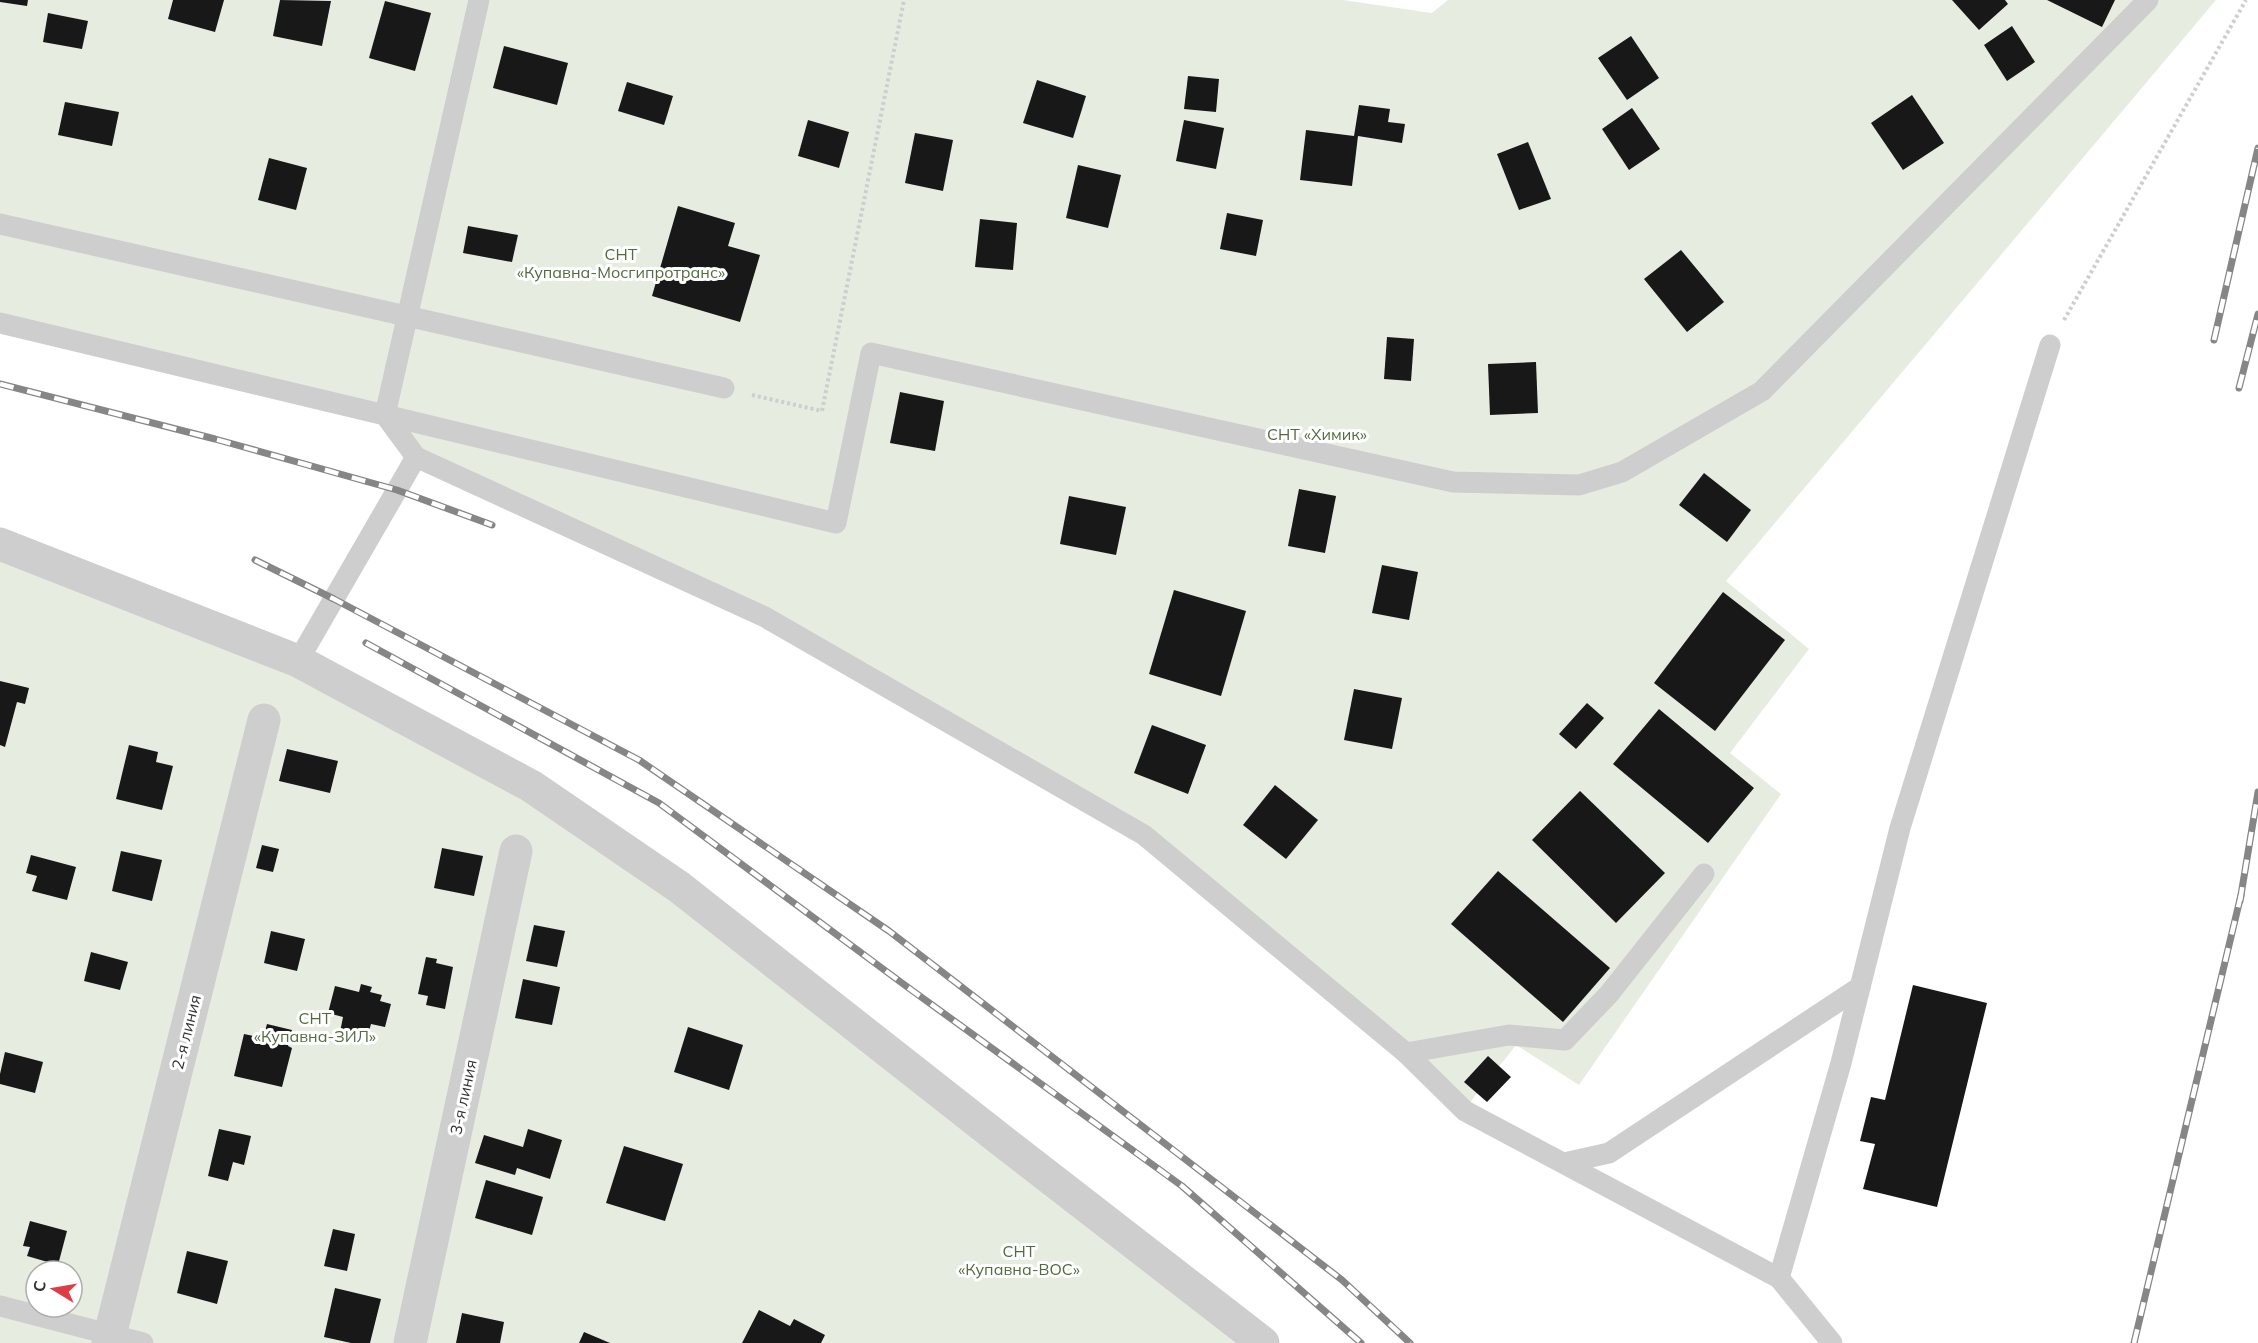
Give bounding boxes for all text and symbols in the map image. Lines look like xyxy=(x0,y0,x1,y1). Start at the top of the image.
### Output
park label: СНТ «Купавна-Мосгипротранс» xyxy=(517,244,725,282)
park label: СНТ «Химик» xyxy=(1267,424,1367,444)
street label: 2-я линия xyxy=(167,993,205,1071)
park label: СНТ «Купавна-ЗИЛ» xyxy=(254,1008,376,1046)
street label: 3-я линия xyxy=(445,1058,481,1136)
park label: СНТ «Купавна-ВОС» xyxy=(958,1241,1080,1279)
north arrow xyxy=(24,1259,84,1319)
text: С xyxy=(28,1279,50,1293)

